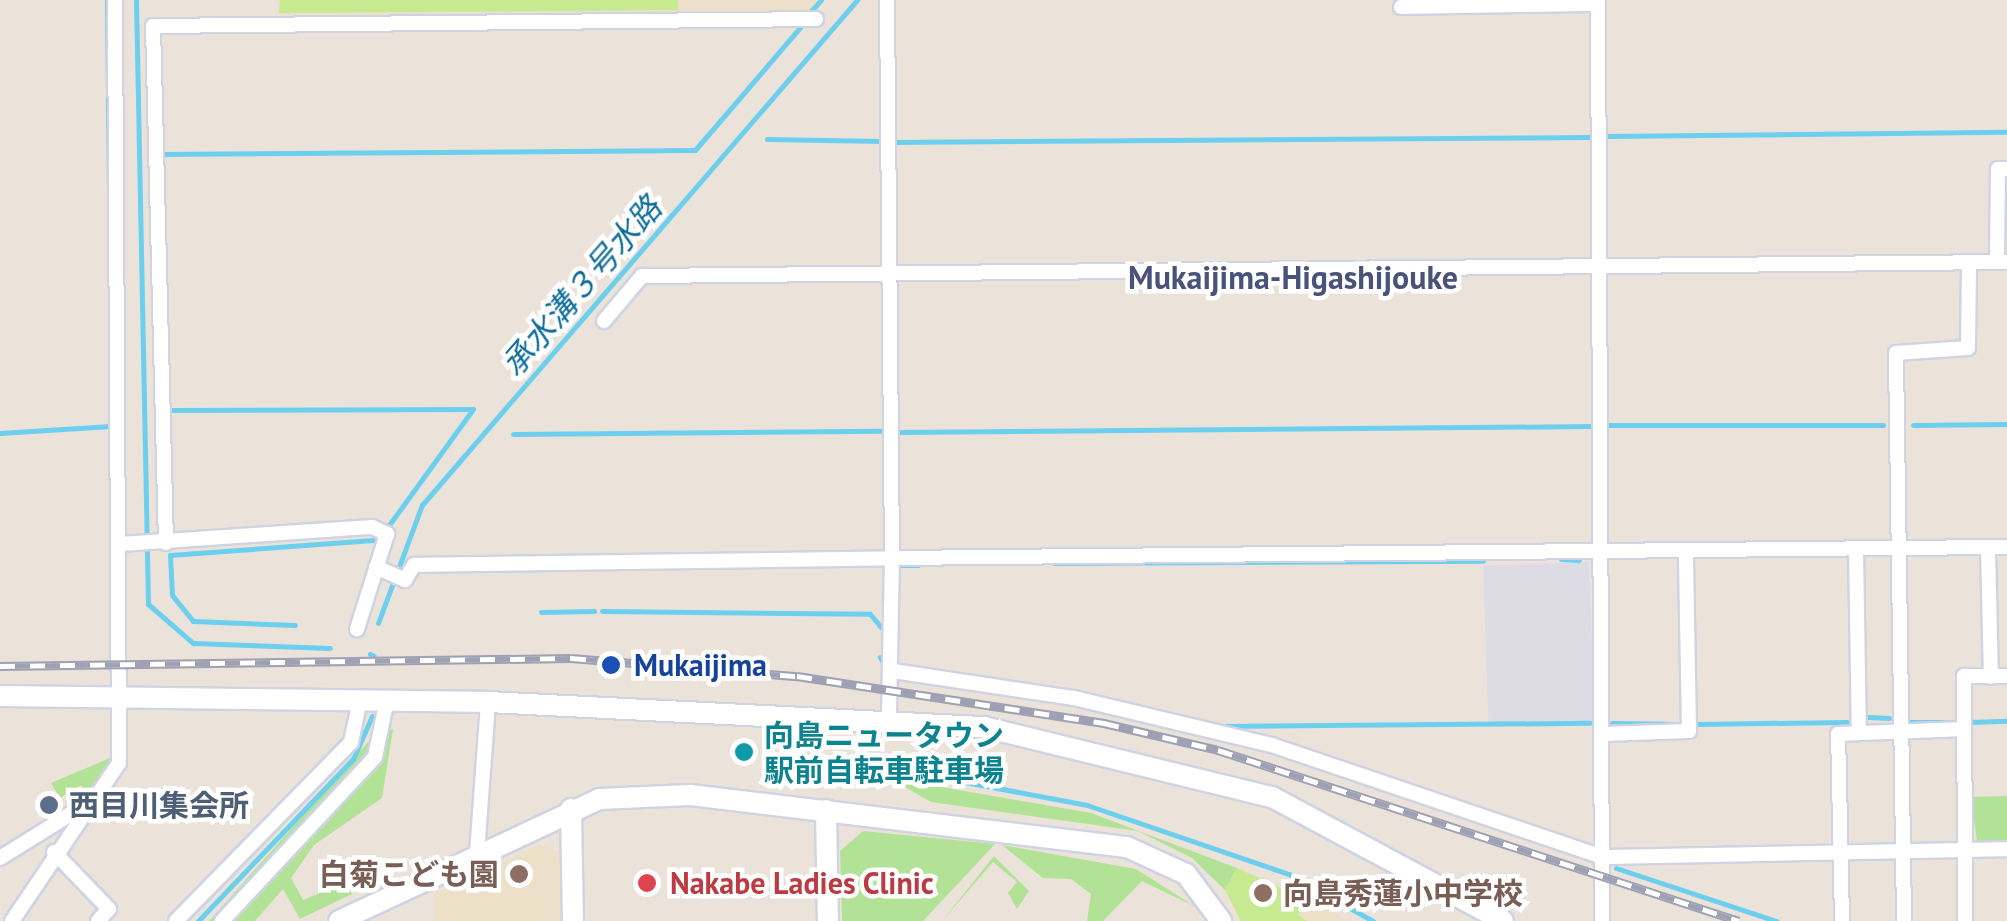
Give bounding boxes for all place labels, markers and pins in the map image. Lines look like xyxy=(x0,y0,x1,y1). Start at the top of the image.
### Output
place label: Mukaijima xyxy=(634,647,767,683)
marker: Mukaijima xyxy=(598,652,624,678)
place label: 向島ニュータウン 駅前自転車駐車場 xyxy=(764,717,1004,788)
marker: 向島ニュータウン 駅前自転車駐車場 xyxy=(733,741,755,763)
place label: 西目川集会所 xyxy=(69,787,249,823)
marker: 西目川集会所 xyxy=(38,794,60,816)
place label: 白菊こども園 xyxy=(319,856,499,892)
marker: 白菊こども園 xyxy=(508,863,530,885)
place label: Nakabe Ladies Clinic xyxy=(670,865,934,901)
marker: Nakabe Ladies Clinic xyxy=(634,870,660,896)
place label: 向島秀蓮小中学校 xyxy=(1283,875,1523,911)
marker: 向島秀蓮小中学校 xyxy=(1252,882,1274,904)

